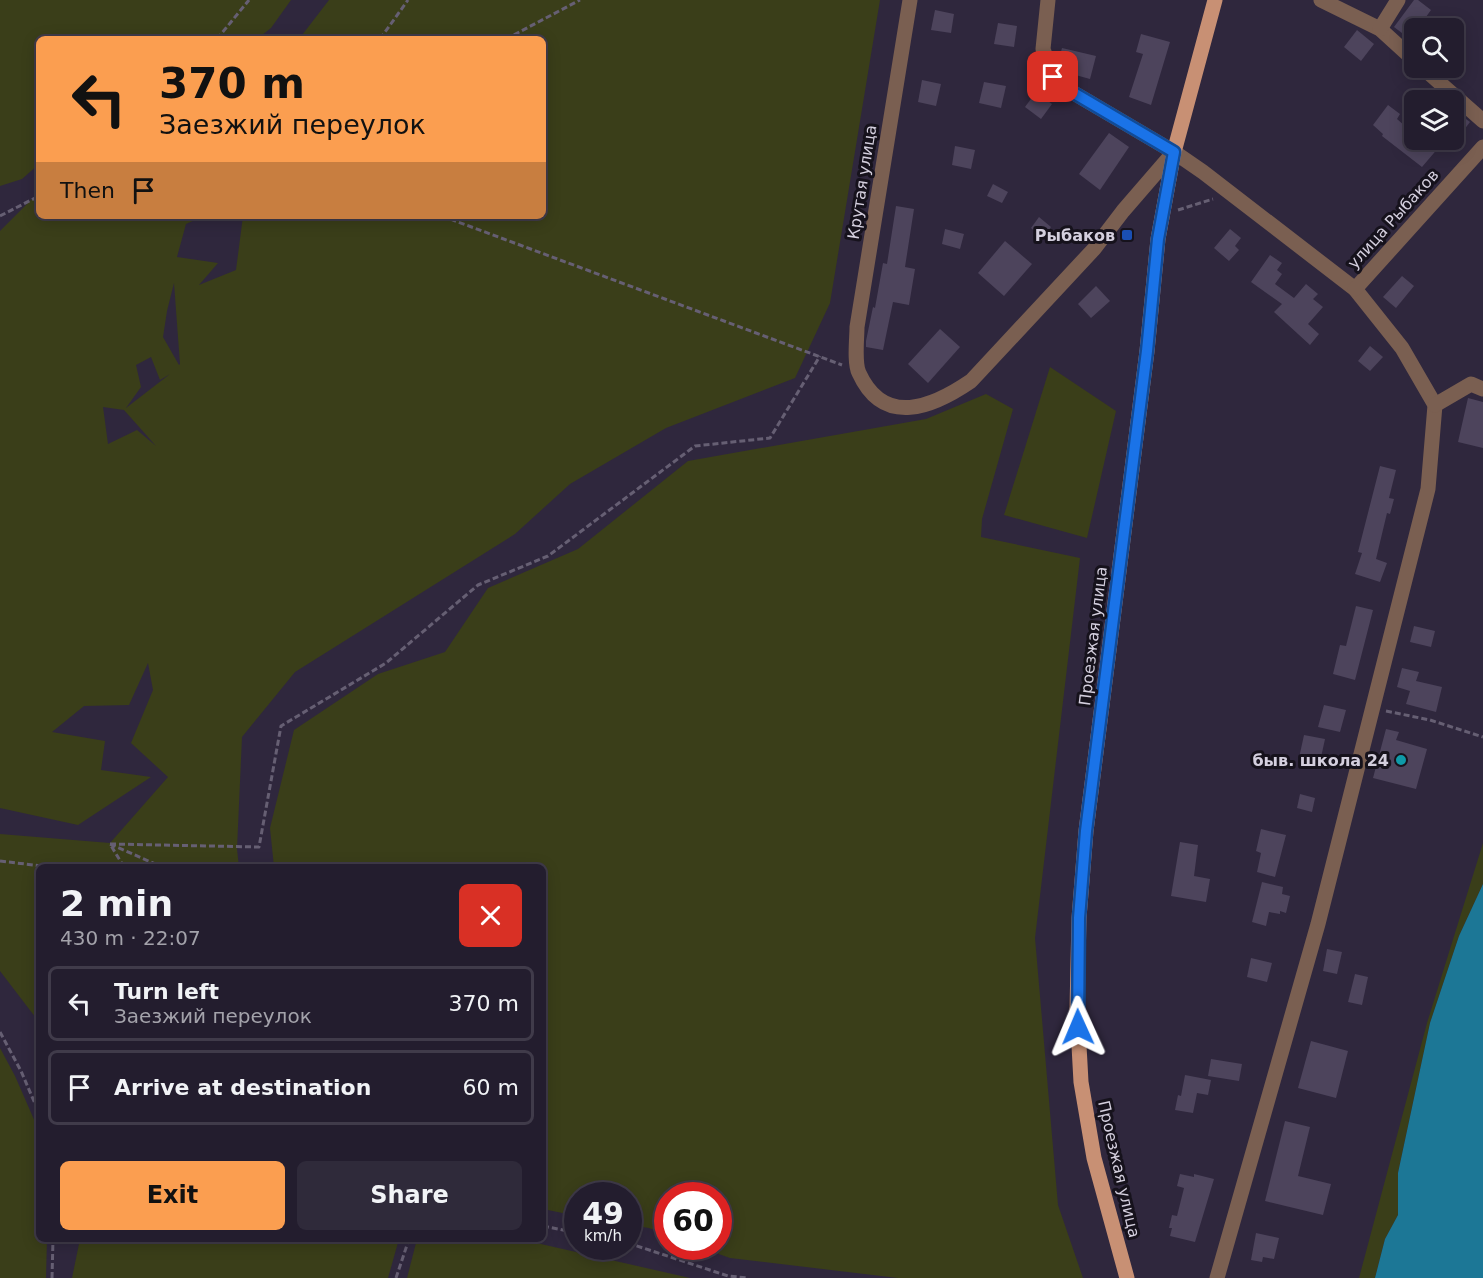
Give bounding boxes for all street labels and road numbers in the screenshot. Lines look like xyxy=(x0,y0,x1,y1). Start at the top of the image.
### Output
street label: Крутая улица xyxy=(844,123,880,241)
street label: улица Рыбаков xyxy=(1344,166,1442,272)
street label: Проезжая улица xyxy=(1075,565,1111,707)
street label: Проезжая улица xyxy=(1094,1099,1144,1239)

